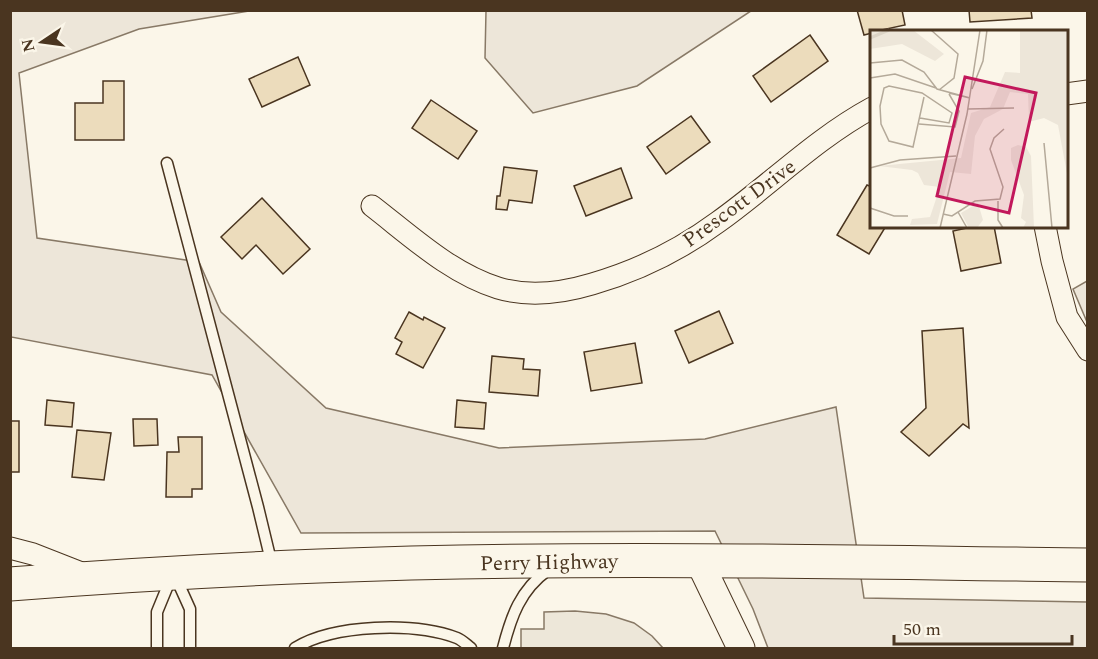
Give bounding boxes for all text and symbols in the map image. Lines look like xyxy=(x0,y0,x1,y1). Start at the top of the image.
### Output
north arrow xyxy=(12,12,72,72)
inset map xyxy=(870,30,1068,228)
text: N xyxy=(15,36,42,54)
street label: Prescott Drive xyxy=(676,152,803,256)
street label: Perry Highway xyxy=(480,546,619,580)
scale bar xyxy=(894,608,1072,646)
text: 50 m xyxy=(903,616,941,643)

